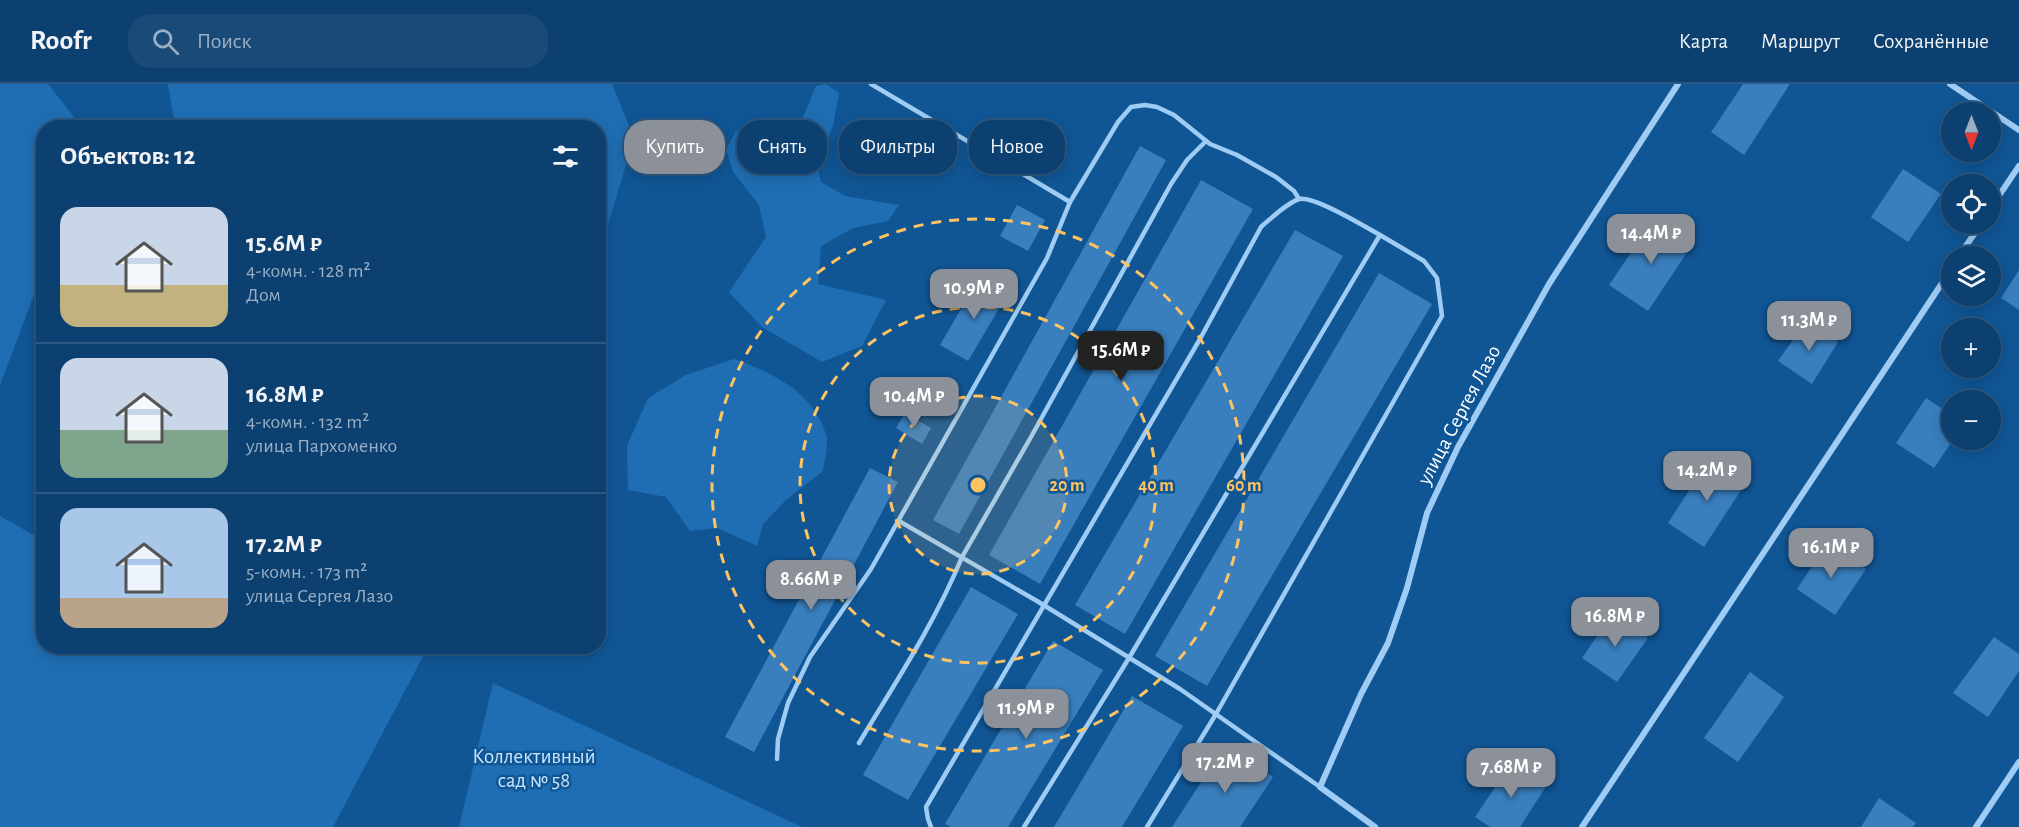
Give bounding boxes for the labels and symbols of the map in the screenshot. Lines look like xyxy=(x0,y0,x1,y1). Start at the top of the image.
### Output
north arrow xyxy=(1941,102,2001,162)
pin: 14.4M ₽ xyxy=(1596,214,1706,265)
pin: 10.9M ₽ xyxy=(919,269,1029,320)
pin: 11.3M ₽ xyxy=(1754,301,1864,352)
pin: 15.6M ₽ xyxy=(1066,331,1176,382)
street label: улица Сергея Лазо xyxy=(1413,342,1505,489)
pin: 10.4M ₽ xyxy=(859,377,969,428)
pin: 14.2M ₽ xyxy=(1652,451,1762,502)
centre of rings xyxy=(968,475,988,495)
text: 20 m xyxy=(1049,477,1085,495)
text: 40 m xyxy=(1138,477,1174,495)
text: 60 m xyxy=(1226,477,1262,495)
pin: 16.1M ₽ xyxy=(1776,528,1886,579)
pin: 8.66M ₽ xyxy=(756,560,866,611)
pin: 16.8M ₽ xyxy=(1560,597,1670,648)
pin: 11.9M ₽ xyxy=(971,689,1081,740)
pin: 17.2M ₽ xyxy=(1170,743,1280,794)
park label: Коллективный сад № 58 xyxy=(472,746,596,791)
pin: 7.68M ₽ xyxy=(1456,748,1566,799)

